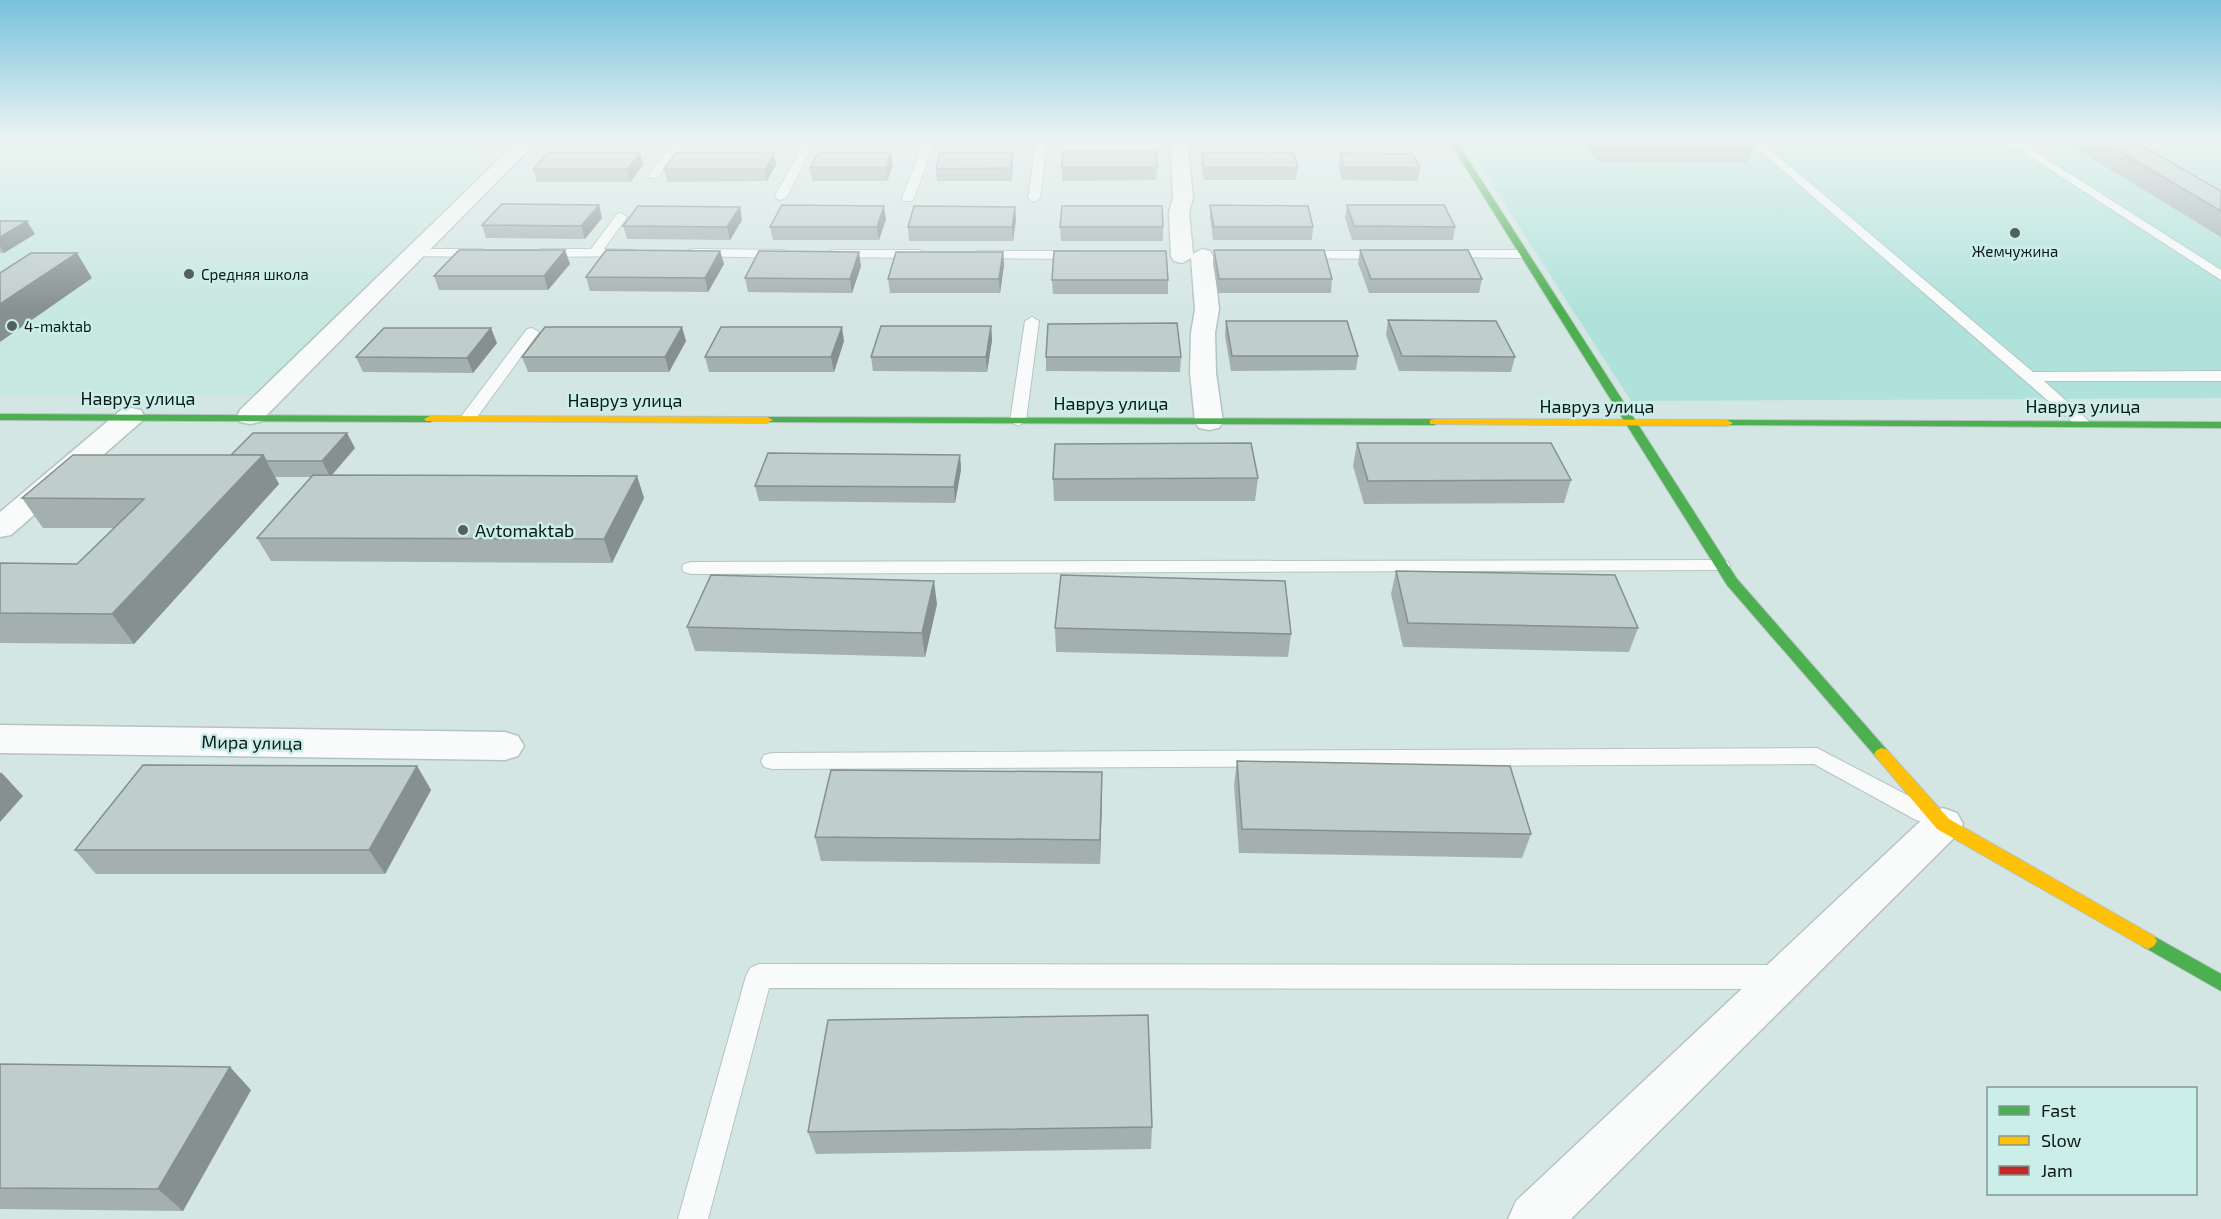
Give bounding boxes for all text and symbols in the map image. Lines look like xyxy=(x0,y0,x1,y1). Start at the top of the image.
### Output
marker: Жемчужина xyxy=(2008,226,2022,240)
place label: Жемчужина xyxy=(1972,242,2058,261)
place label: Средняя школа xyxy=(201,265,309,283)
marker: Средняя школа xyxy=(182,267,196,281)
place label: 4-maktab xyxy=(24,317,91,335)
marker: 4-maktab xyxy=(5,319,19,333)
street label: Навруз улица xyxy=(80,387,196,409)
street label: Навруз улица xyxy=(567,389,683,411)
street label: Навруз улица xyxy=(1053,392,1169,414)
street label: Навруз улица xyxy=(1539,395,1655,417)
street label: Навруз улица xyxy=(2025,395,2141,417)
place label: Avtomaktab xyxy=(475,519,574,541)
marker: Avtomaktab xyxy=(456,523,470,537)
street label: Мира улица xyxy=(201,730,303,754)
legend xyxy=(1987,1087,2197,1195)
text: Fast xyxy=(2041,1099,2076,1121)
text: Slow xyxy=(2041,1129,2082,1151)
text: Jam xyxy=(2041,1159,2073,1181)

